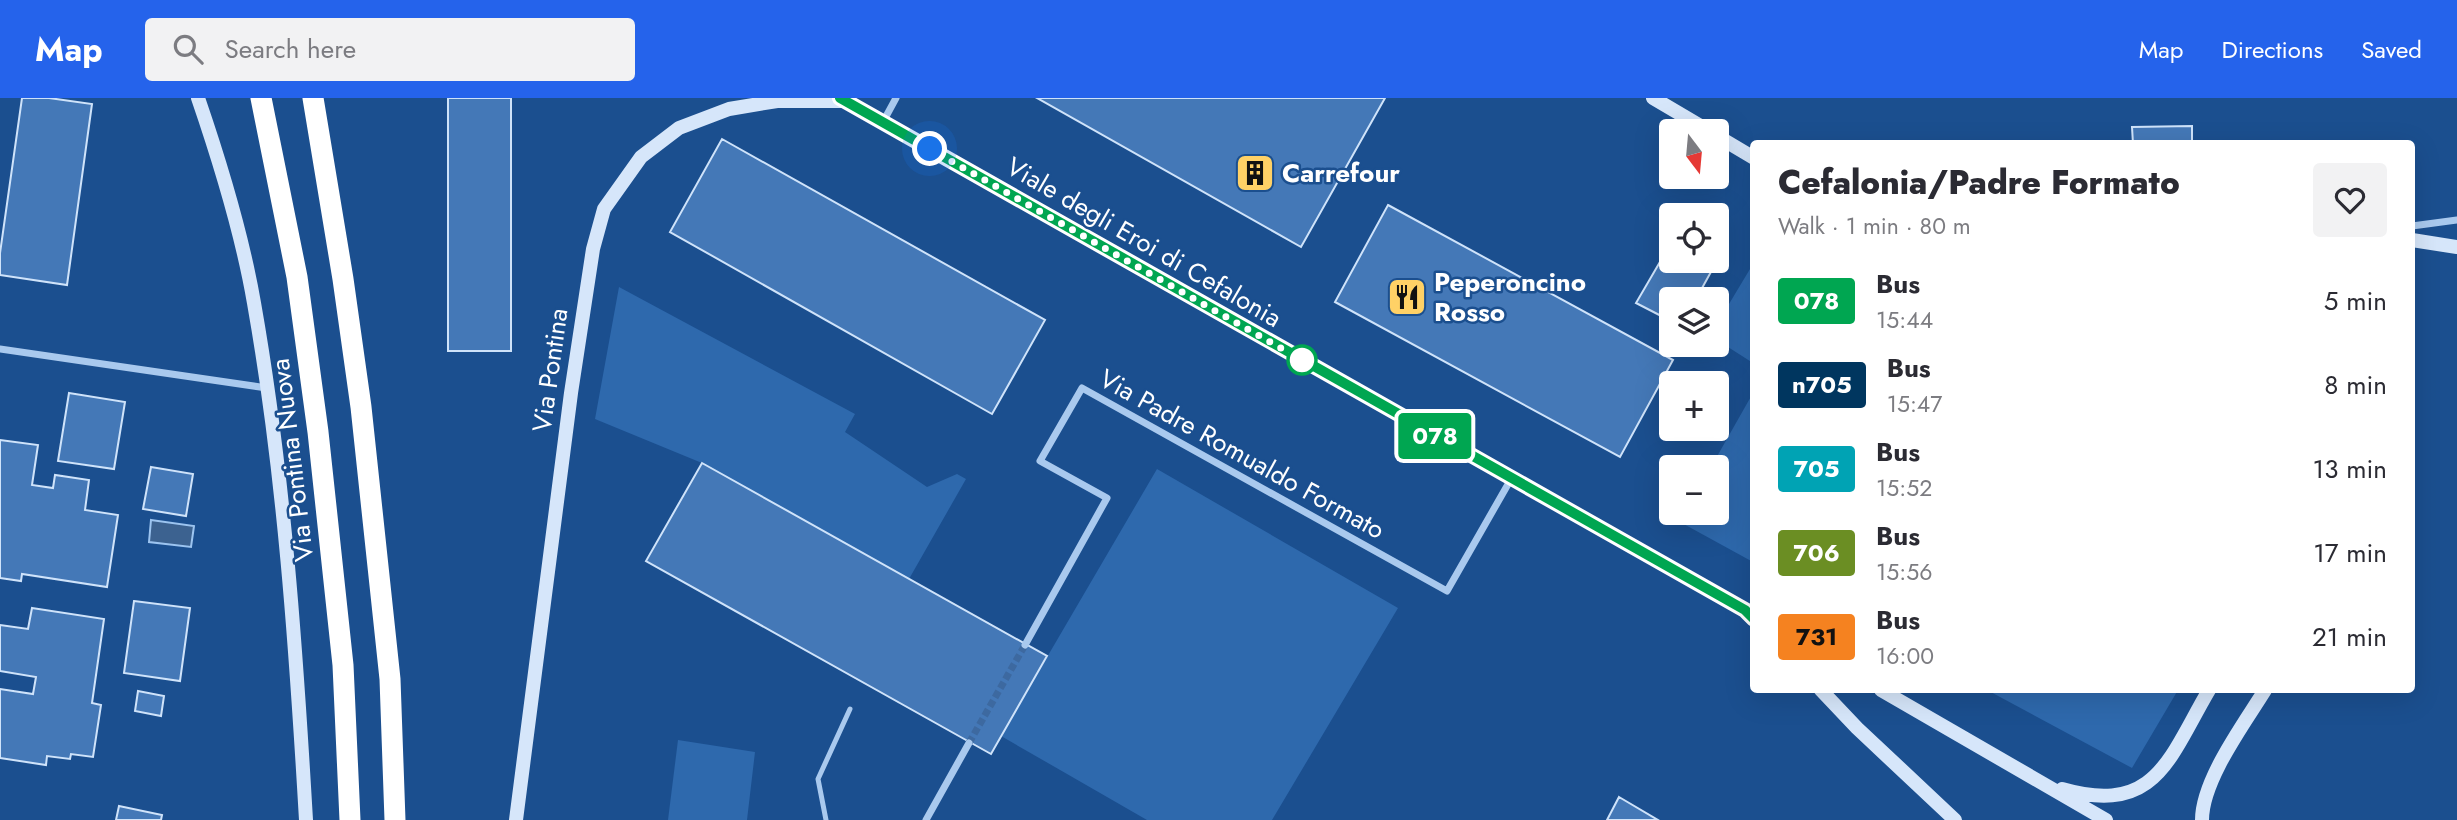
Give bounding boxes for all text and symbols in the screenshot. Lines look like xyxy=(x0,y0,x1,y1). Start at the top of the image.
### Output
search box xyxy=(145,18,635,81)
text: Map xyxy=(35,26,103,73)
icon: search xyxy=(169,30,207,68)
text: Search here xyxy=(225,30,356,68)
text: Map xyxy=(2139,32,2184,67)
text: Directions xyxy=(2222,32,2323,67)
text: Saved xyxy=(2361,32,2422,67)
north arrow xyxy=(1659,119,1729,189)
map controls xyxy=(1659,119,1729,525)
your location xyxy=(912,131,947,166)
street label: Viale degli Eroi di Cefalonia xyxy=(999,147,1289,337)
building icon: Carrefour xyxy=(1234,152,1276,194)
place label: Carrefour xyxy=(1282,154,1400,192)
text: Cefalonia/Padre Formato xyxy=(1778,159,2180,206)
button: heart xyxy=(2313,163,2387,237)
button: locate xyxy=(1659,203,1729,273)
text: Walk · 1 min · 80 m xyxy=(1778,209,1971,243)
place label: Peperoncino Rosso xyxy=(1434,263,1586,331)
text: Bus xyxy=(1876,265,1920,303)
restaurant icon: Peperoncino Rosso xyxy=(1386,276,1428,318)
text: 5 min xyxy=(2324,282,2387,320)
text: 078 xyxy=(1794,283,1839,318)
button: layers xyxy=(1659,287,1729,357)
text: 15:44 xyxy=(1876,303,1933,337)
street label: Via Pontina xyxy=(523,306,577,434)
unlabelled marker xyxy=(1287,345,1317,375)
text: Bus xyxy=(1887,349,1931,387)
street label: Via Pontina Nuova xyxy=(261,356,323,564)
street label: Via Padre Romualdo Formato xyxy=(1092,359,1392,549)
text: 8 min xyxy=(2324,366,2387,404)
text: n705 xyxy=(1792,367,1852,402)
button: + xyxy=(1659,371,1729,441)
text: 15:47 xyxy=(1887,387,1942,421)
line badge: 078 xyxy=(1395,413,1475,459)
text: 078 xyxy=(1412,418,1458,453)
text: Bus xyxy=(1876,433,1920,471)
text: 13 min xyxy=(2313,450,2387,488)
text: 705 xyxy=(1794,451,1839,486)
button: − xyxy=(1659,455,1729,525)
text: 15:52 xyxy=(1876,471,1932,505)
text: Bus xyxy=(1876,517,1920,555)
text: 17 min xyxy=(2313,534,2387,572)
text: 706 xyxy=(1793,535,1840,570)
text: 15:56 xyxy=(1876,555,1932,589)
text: Bus xyxy=(1876,601,1920,639)
text: 21 min xyxy=(2312,618,2387,656)
text: 731 xyxy=(1796,619,1837,654)
text: 16:00 xyxy=(1876,639,1934,673)

